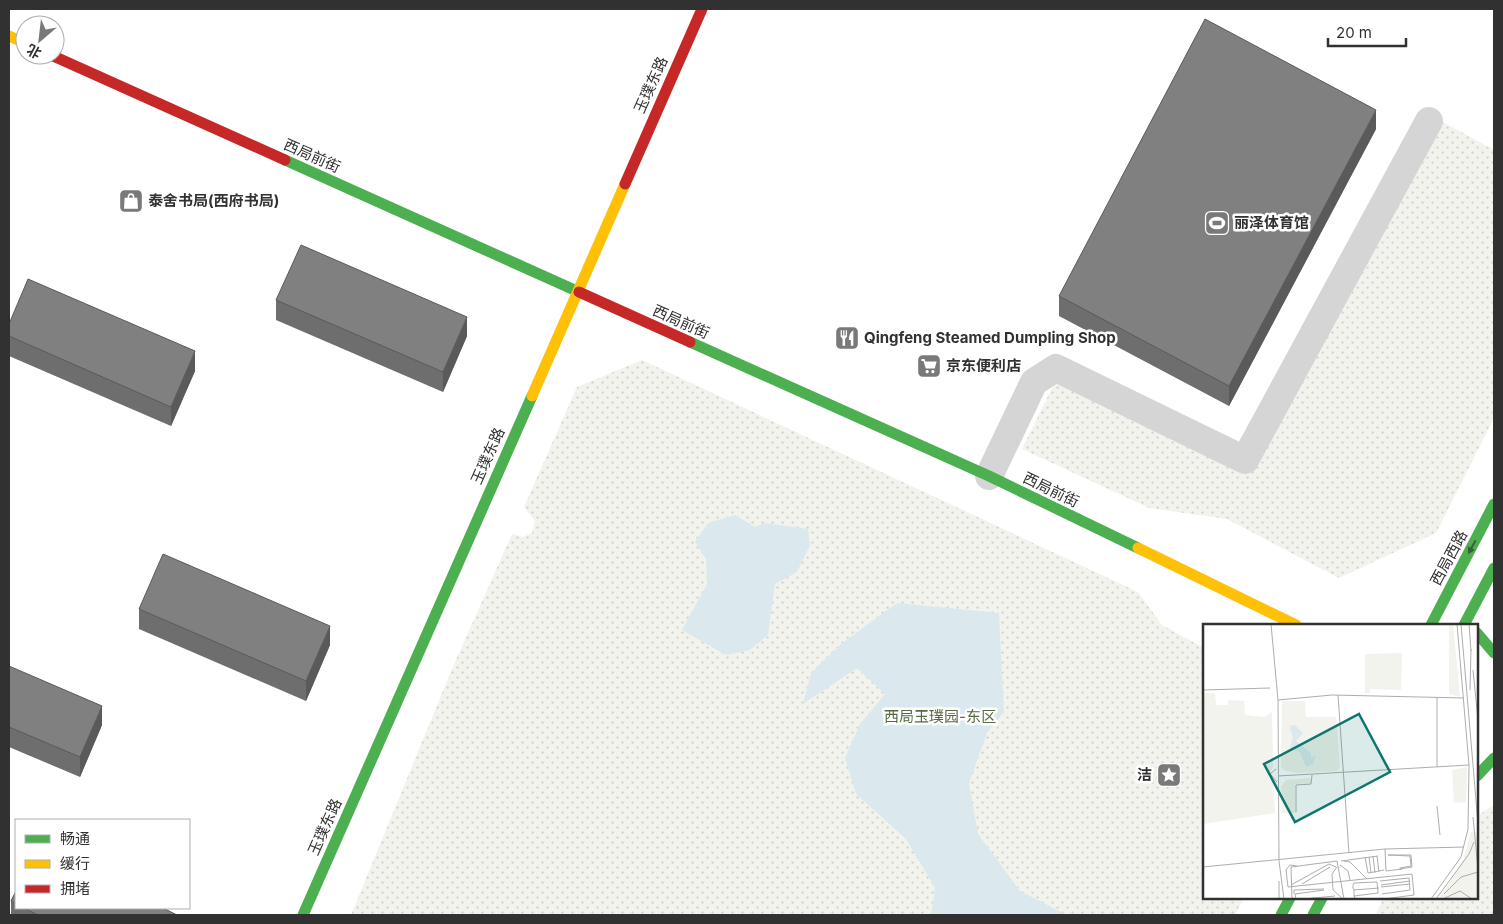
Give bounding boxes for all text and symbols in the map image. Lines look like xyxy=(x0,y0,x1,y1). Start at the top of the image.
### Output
north arrow xyxy=(15,15,65,65)
scale bar xyxy=(1328,15,1406,47)
text: 20 m xyxy=(1336,23,1372,42)
text: 北 xyxy=(23,41,44,63)
street label: 玉璞东路 xyxy=(630,54,671,116)
street label: 西局前街 xyxy=(281,135,343,176)
shop icon: 泰舍书局(西府书局) xyxy=(118,188,144,214)
place label: 泰舍书局(西府书局) xyxy=(148,191,279,210)
sports icon: 丽泽体育馆 xyxy=(1204,210,1230,236)
place label: 丽泽体育馆 xyxy=(1234,213,1309,232)
street label: 西局前街 xyxy=(650,301,712,342)
restaurant icon: Qingfeng Steamed Dumpling Shop xyxy=(834,325,860,351)
place label: Qingfeng Steamed Dumpling Shop xyxy=(864,328,1116,347)
supermarket icon: 京东便利店 xyxy=(916,353,942,379)
place label: 京东便利店 xyxy=(946,356,1021,375)
street label: 玉璞东路 xyxy=(467,425,508,487)
street label: 西局前街 xyxy=(1020,468,1082,511)
street label: 西局西路 xyxy=(1426,527,1471,589)
one-way arrow xyxy=(1468,540,1476,554)
inset map xyxy=(1203,624,1478,899)
park label: 西局玉璞园-东区 xyxy=(884,707,996,726)
place icon: 洁 xyxy=(1156,762,1182,788)
place label: 洁 xyxy=(1137,765,1152,784)
street label: 玉璞东路 xyxy=(304,796,345,858)
legend xyxy=(15,819,190,909)
text: 畅通 xyxy=(60,829,90,848)
text: 缓行 xyxy=(60,854,90,873)
text: 拥堵 xyxy=(60,879,90,898)

